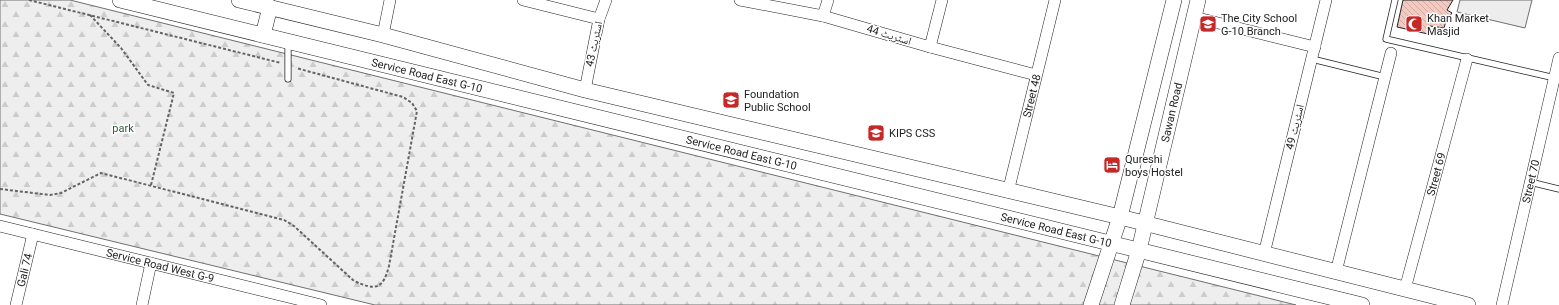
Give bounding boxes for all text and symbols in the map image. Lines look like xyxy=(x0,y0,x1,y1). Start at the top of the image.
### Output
place label: The City School G-10 Branch xyxy=(1221,12,1297,38)
place label: Khan Market Masjid xyxy=(1427,12,1489,38)
school or university icon: The City School G-10 Branch xyxy=(1198,14,1218,34)
mosque icon: Khan Market Masjid xyxy=(1404,14,1424,34)
street label: اسٹریٹ 43 xyxy=(583,20,605,68)
street label: اسٹریٹ 44 xyxy=(865,22,913,48)
street label: Service Road East G-10 xyxy=(370,55,484,95)
street label: Street 48 xyxy=(1020,73,1043,119)
street label: Sawan Road xyxy=(1158,81,1185,143)
place label: Foundation Public School xyxy=(744,88,811,114)
school or university icon: Foundation Public School xyxy=(721,90,741,110)
street label: اسٹریٹ 49 xyxy=(1283,103,1307,151)
park label: park xyxy=(112,122,134,135)
school or university icon: KIPS CSS xyxy=(866,123,886,143)
place label: KIPS CSS xyxy=(889,127,936,140)
street label: Service Road East G-10 xyxy=(685,133,798,173)
street label: Street 69 xyxy=(1424,151,1448,197)
place label: Qureshi boys Hostel xyxy=(1125,153,1183,179)
hotel icon: Qureshi boys Hostel xyxy=(1102,155,1122,175)
street label: Street 70 xyxy=(1519,158,1542,204)
street label: Service Road East G-10 xyxy=(999,210,1113,250)
street label: Service Road West G-9 xyxy=(105,246,216,285)
street label: Gali 74 xyxy=(14,252,35,288)

